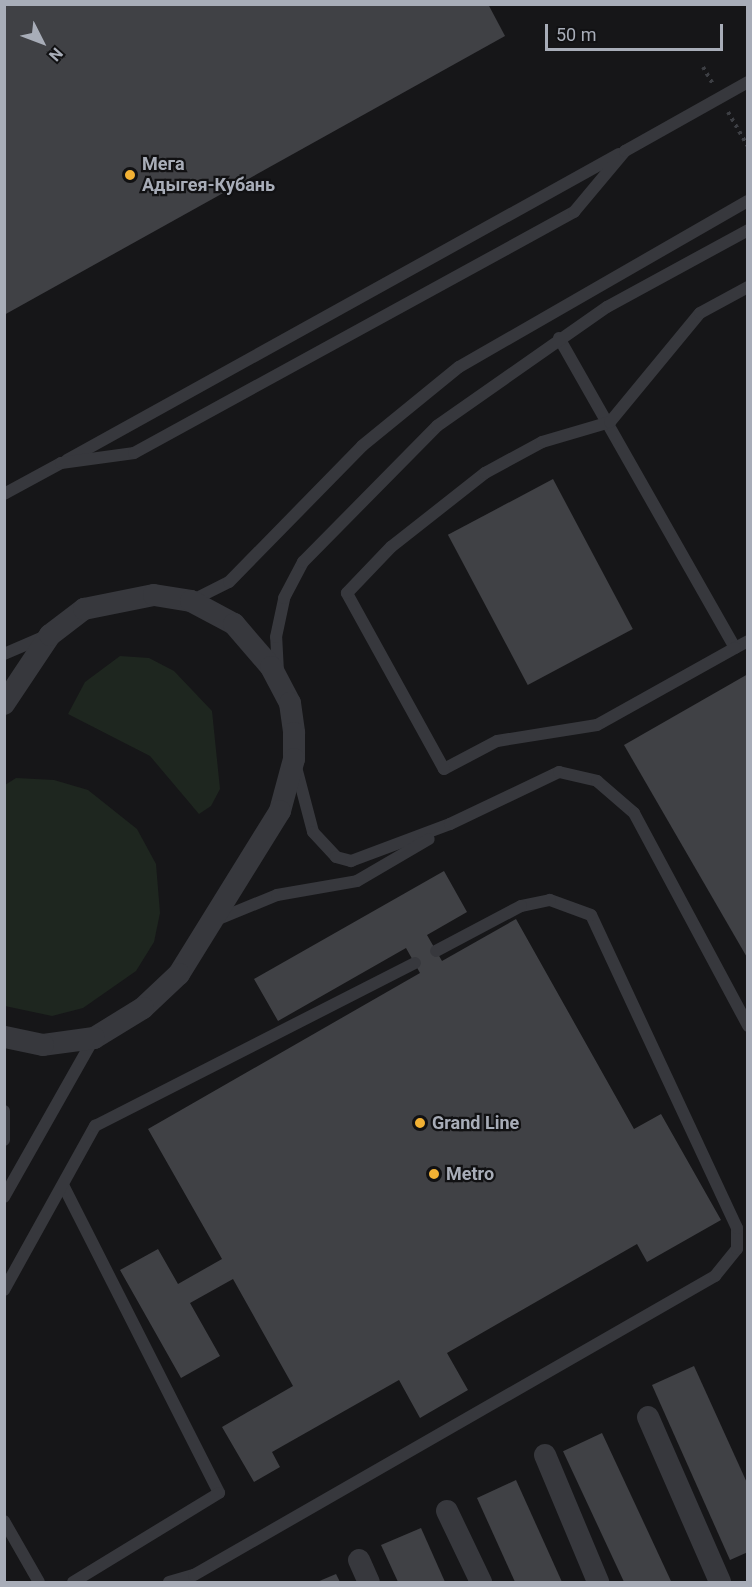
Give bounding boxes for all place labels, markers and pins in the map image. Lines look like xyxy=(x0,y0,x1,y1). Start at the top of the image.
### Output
place label: Мега Адыгея-Кубань xyxy=(142,154,275,196)
marker: Мега Адыгея-Кубань xyxy=(123,168,137,182)
place label: Grand Line xyxy=(432,1112,519,1134)
marker: Grand Line xyxy=(413,1116,427,1130)
place label: Metro xyxy=(446,1163,494,1185)
marker: Metro xyxy=(427,1167,441,1181)

